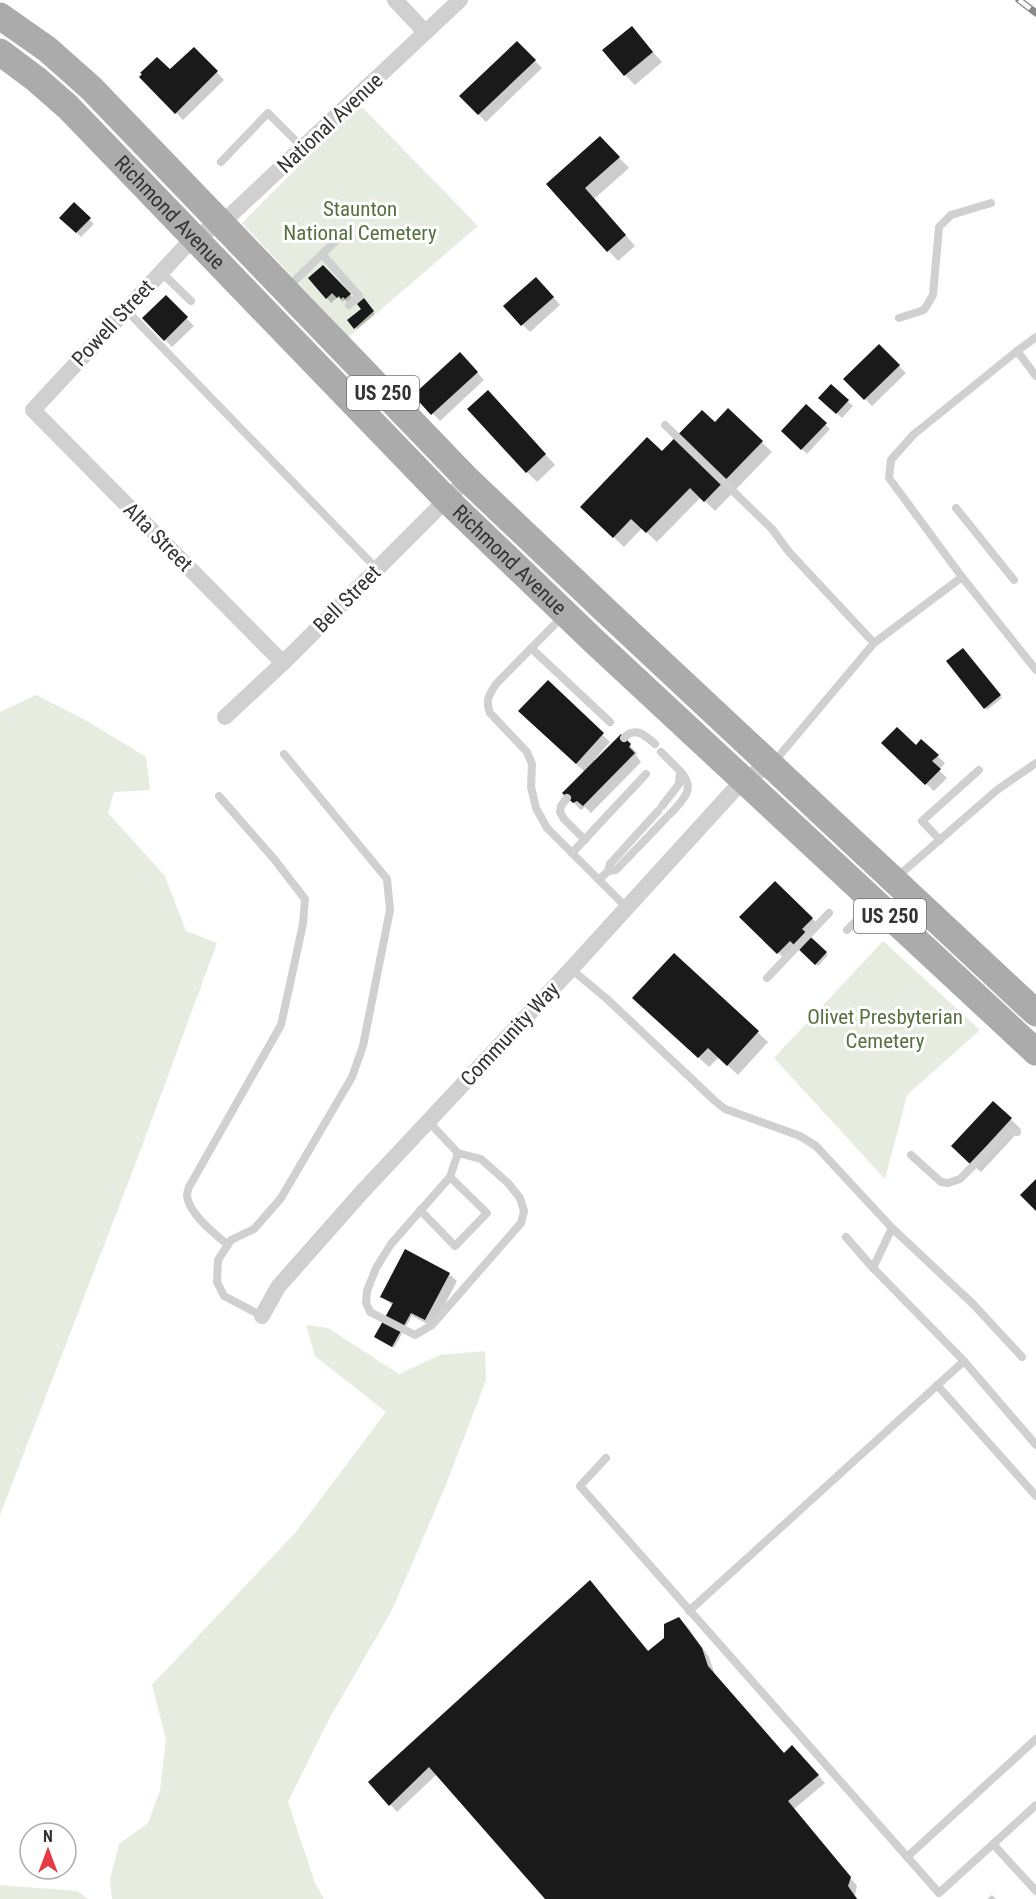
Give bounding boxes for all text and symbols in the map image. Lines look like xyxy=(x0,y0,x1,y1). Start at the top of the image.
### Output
street label: National Avenue xyxy=(272,68,388,178)
street label: Richmond Avenue xyxy=(110,151,230,274)
park label: Staunton National Cemetery xyxy=(283,197,437,245)
street label: Powell Street xyxy=(67,275,159,371)
road number: US 250 xyxy=(347,376,419,410)
street label: Alta Street xyxy=(119,498,197,576)
street label: Richmond Avenue xyxy=(448,500,571,620)
street label: Bell Street xyxy=(308,560,386,638)
road number: US 250 xyxy=(854,899,926,933)
street label: Community Way xyxy=(456,977,564,1091)
park label: Olivet Presbyterian Cemetery xyxy=(807,1005,963,1053)
north arrow xyxy=(18,1821,78,1881)
text: N xyxy=(43,1827,53,1846)

